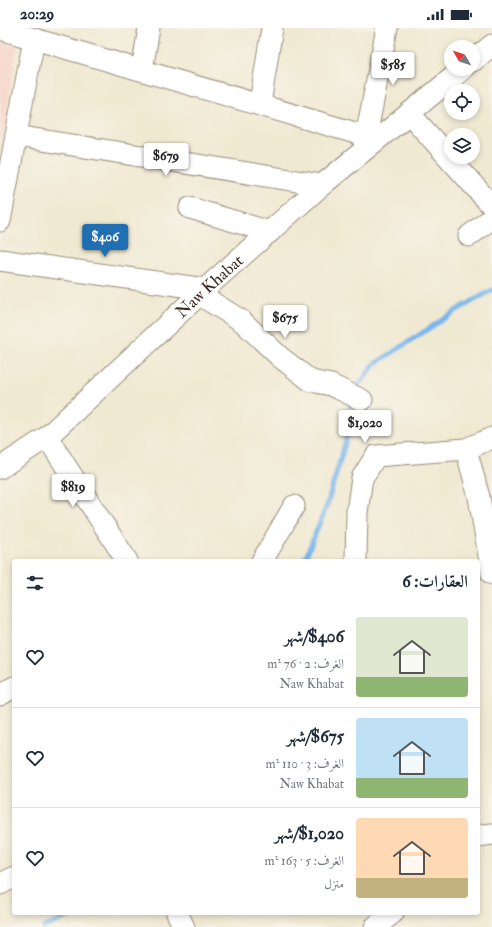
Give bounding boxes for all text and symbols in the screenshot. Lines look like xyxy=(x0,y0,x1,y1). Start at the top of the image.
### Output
text: 20:29 xyxy=(20,5,54,24)
north arrow xyxy=(444,40,480,76)
map controls xyxy=(444,40,480,164)
pin: $585 xyxy=(369,52,417,86)
text: $585 xyxy=(381,57,405,73)
button: locate xyxy=(444,84,480,120)
button: layers xyxy=(444,128,480,164)
pin: $679 xyxy=(142,143,190,177)
text: $679 xyxy=(153,148,179,164)
pin: $406 xyxy=(81,224,129,258)
text: $406 xyxy=(91,229,119,245)
street label: Naw Khabat xyxy=(171,250,248,322)
pin: $675 xyxy=(261,305,309,339)
text: $675 xyxy=(272,310,298,326)
pin: $1,020 xyxy=(332,410,398,444)
text: $1,020 xyxy=(347,415,383,431)
pin: $819 xyxy=(49,474,97,508)
text: $819 xyxy=(61,479,85,495)
text: العقارات: 6 xyxy=(402,571,468,592)
icon: filters xyxy=(24,572,46,594)
text: $406/شهر xyxy=(284,626,344,647)
icon: home xyxy=(388,633,436,681)
icon: heart xyxy=(24,646,46,668)
text: الغرف: 2 · 76 m² xyxy=(267,656,344,672)
text: Naw Khabat xyxy=(280,676,344,692)
text: $675/شهر xyxy=(287,726,344,747)
icon: home xyxy=(388,734,436,782)
icon: heart xyxy=(24,747,46,769)
text: الغرف: 3 · 110 m² xyxy=(266,756,344,772)
text: Naw Khabat xyxy=(280,776,344,792)
text: $1,020/شهر xyxy=(274,823,344,844)
icon: home xyxy=(388,834,436,882)
icon: heart xyxy=(24,847,46,869)
text: الغرف: 5 · 163 m² xyxy=(265,853,344,869)
text: منزل xyxy=(324,876,344,892)

